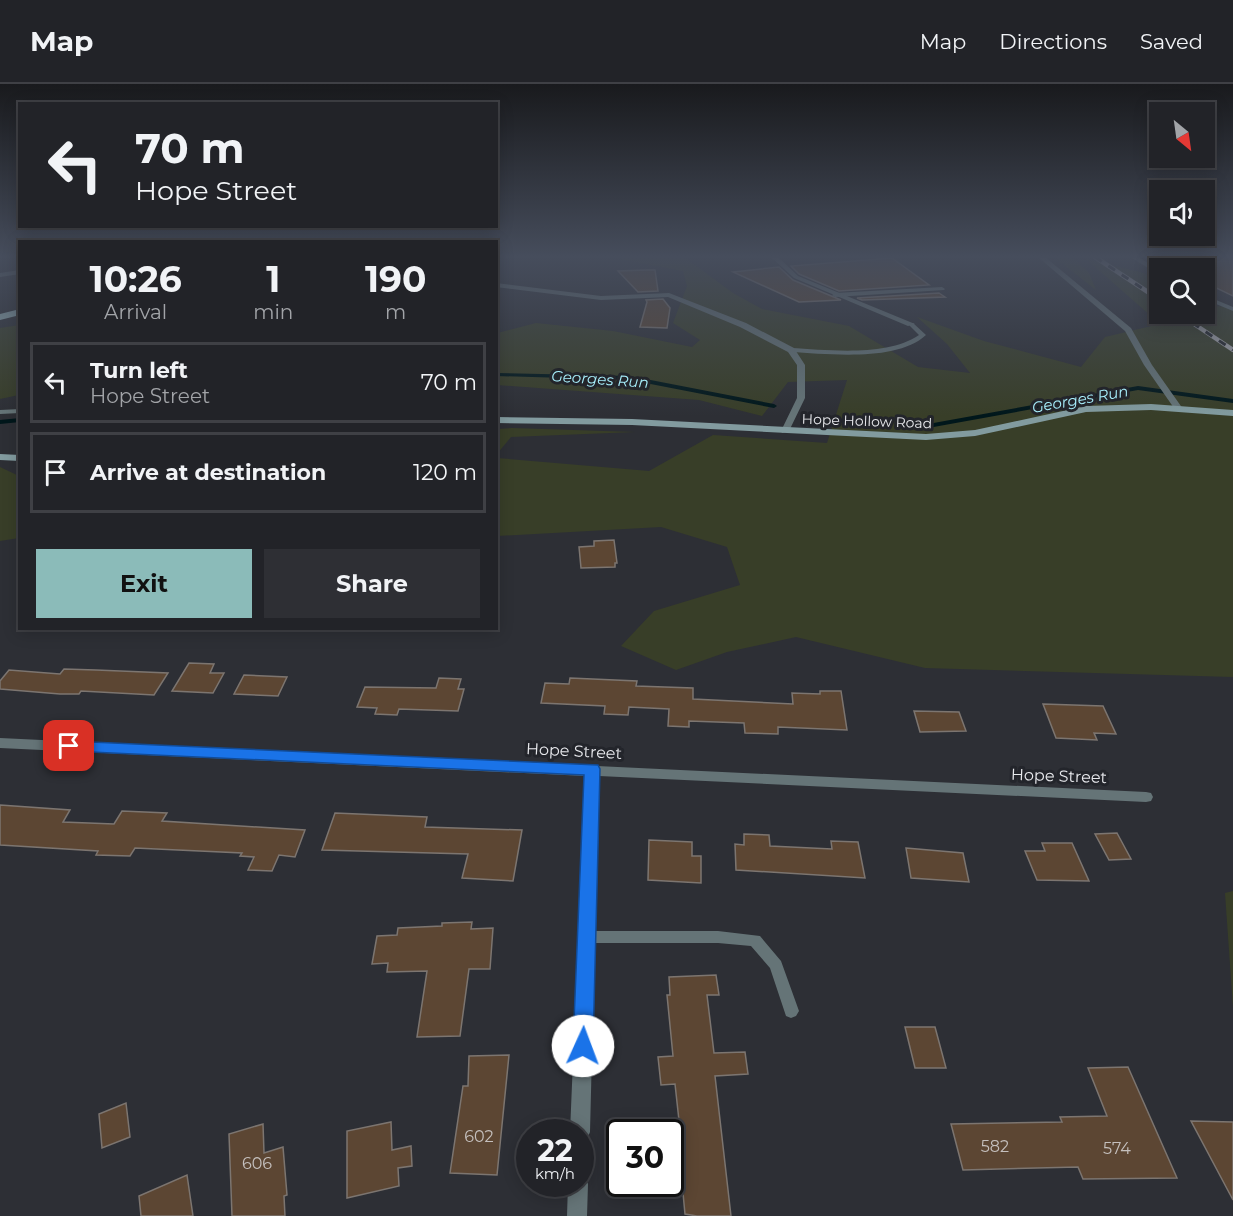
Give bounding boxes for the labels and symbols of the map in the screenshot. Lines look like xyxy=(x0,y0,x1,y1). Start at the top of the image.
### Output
north arrow xyxy=(1149,102,1215,168)
water label: Georges Run xyxy=(551,366,649,392)
water label: Georges Run xyxy=(1030,381,1130,417)
street label: Hope Hollow Road xyxy=(801,410,933,432)
pin xyxy=(43,720,94,771)
street label: Hope Street xyxy=(526,739,623,763)
street label: Hope Street xyxy=(1011,765,1108,787)
position arrow xyxy=(551,1014,615,1078)
speed limit sign: 30 xyxy=(606,1119,684,1197)
house number: 602 xyxy=(464,1127,494,1146)
house number: 582 xyxy=(981,1137,1009,1156)
house number: 574 xyxy=(1103,1139,1131,1158)
house number: 606 xyxy=(242,1154,272,1173)

